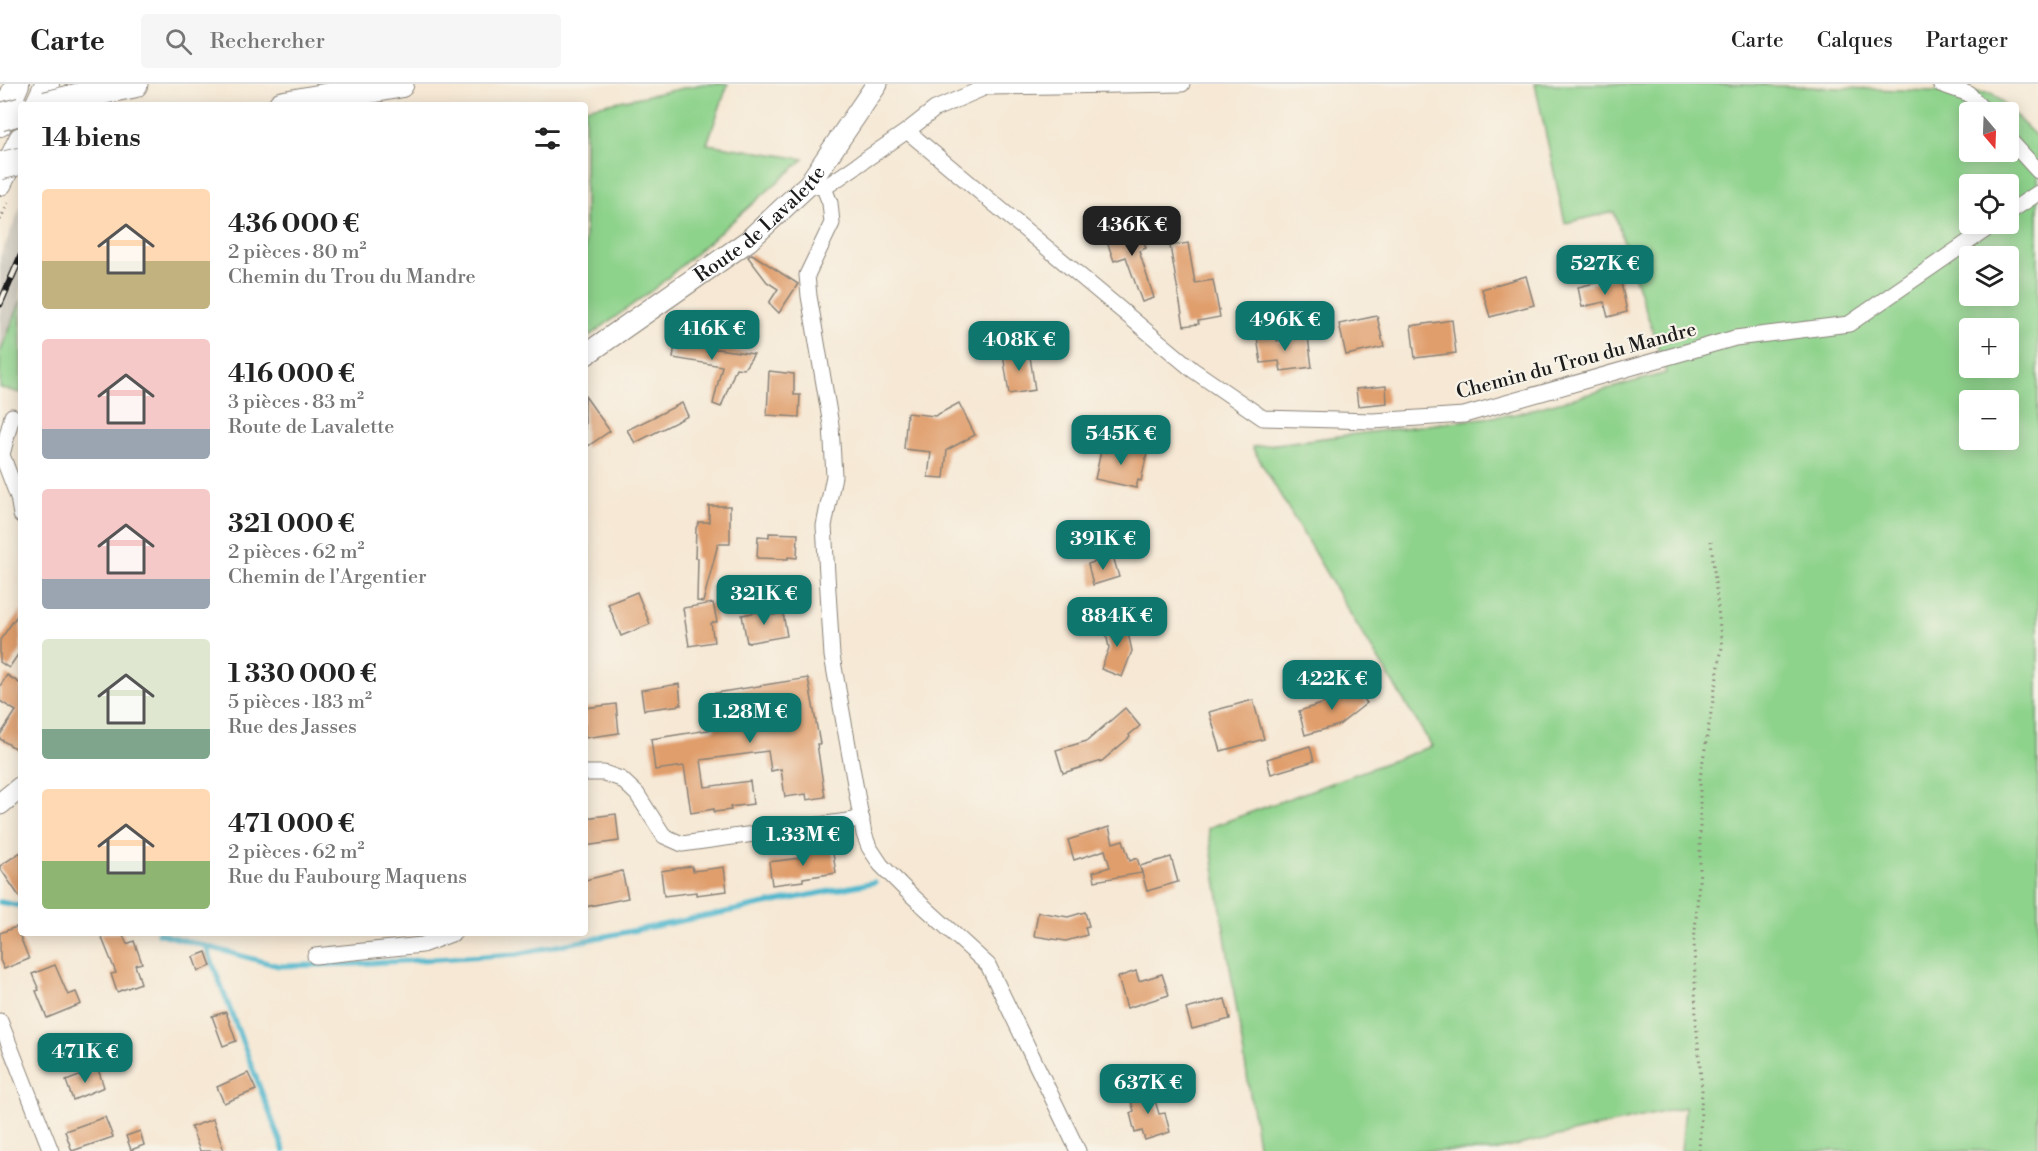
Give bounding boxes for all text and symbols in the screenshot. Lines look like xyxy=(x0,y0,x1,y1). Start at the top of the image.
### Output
search box xyxy=(141,14,561,68)
text: Carte xyxy=(30,24,105,59)
icon: search xyxy=(162,25,195,58)
text: Rechercher xyxy=(210,28,325,55)
text: Carte xyxy=(1731,28,1784,54)
text: Calques xyxy=(1817,28,1893,54)
text: Partager xyxy=(1926,28,2008,54)
north arrow xyxy=(1959,102,2019,162)
map controls xyxy=(1959,102,2019,450)
text: 14 biens xyxy=(42,122,141,154)
icon: filters xyxy=(531,122,564,155)
street label: Route de Lavalette xyxy=(690,161,832,289)
button: locate xyxy=(1959,174,2019,234)
pin: 436K € xyxy=(1083,206,1181,257)
text: 436 000 € xyxy=(228,208,359,240)
icon: home xyxy=(90,213,162,285)
text: 436K € xyxy=(1097,213,1167,238)
text: 2 pièces · 80 m² xyxy=(228,240,366,265)
pin: 527K € xyxy=(1556,245,1654,296)
button: layers xyxy=(1959,246,2019,306)
text: 527K € xyxy=(1571,252,1639,277)
text: Chemin du Trou du Mandre xyxy=(228,265,476,290)
pin: 496K € xyxy=(1236,301,1334,352)
text: 496K € xyxy=(1249,308,1321,333)
pin: 416K € xyxy=(663,310,761,361)
text: 416K € xyxy=(678,317,746,342)
street label: Chemin du Trou du Mandre xyxy=(1454,317,1699,406)
button: + xyxy=(1959,318,2019,378)
pin: 408K € xyxy=(970,321,1068,372)
text: 408K € xyxy=(982,328,1056,353)
text: 416 000 € xyxy=(228,358,355,390)
icon: home xyxy=(90,363,162,435)
text: 3 pièces · 83 m² xyxy=(228,390,364,415)
button: − xyxy=(1959,390,2019,450)
text: Route de Lavalette xyxy=(228,415,394,440)
pin: 545K € xyxy=(1072,415,1170,466)
text: 545K € xyxy=(1086,422,1156,447)
text: 321 000 € xyxy=(228,508,355,540)
icon: home xyxy=(90,513,162,585)
pin: 391K € xyxy=(1054,520,1152,571)
text: 391K € xyxy=(1070,527,1136,552)
text: 2 pièces · 62 m² xyxy=(228,540,364,565)
text: Chemin de l'Argentier xyxy=(228,565,427,590)
pin: 321K € xyxy=(715,575,813,626)
text: 321K € xyxy=(731,582,797,607)
pin: 884K € xyxy=(1068,597,1166,648)
text: 884K € xyxy=(1081,604,1153,629)
text: 1 330 000 € xyxy=(228,658,377,690)
pin: 422K € xyxy=(1283,660,1381,711)
icon: home xyxy=(90,663,162,735)
text: 422K € xyxy=(1297,667,1367,692)
text: 5 pièces · 183 m² xyxy=(228,690,372,715)
pin: 1.28M € xyxy=(695,693,805,744)
text: 1.28M € xyxy=(712,700,788,725)
text: Rue des Jasses xyxy=(228,715,357,740)
text: 471 000 € xyxy=(228,808,355,840)
icon: home xyxy=(90,813,162,885)
pin: 1.33M € xyxy=(748,816,858,867)
text: 1.33M € xyxy=(766,823,840,848)
text: 2 pièces · 62 m² xyxy=(228,840,364,865)
text: Rue du Faubourg Maquens xyxy=(228,865,467,890)
pin: 471K € xyxy=(36,1033,134,1084)
text: 471K € xyxy=(52,1040,118,1065)
pin: 637K € xyxy=(1099,1064,1197,1115)
text: 637K € xyxy=(1114,1071,1182,1096)

